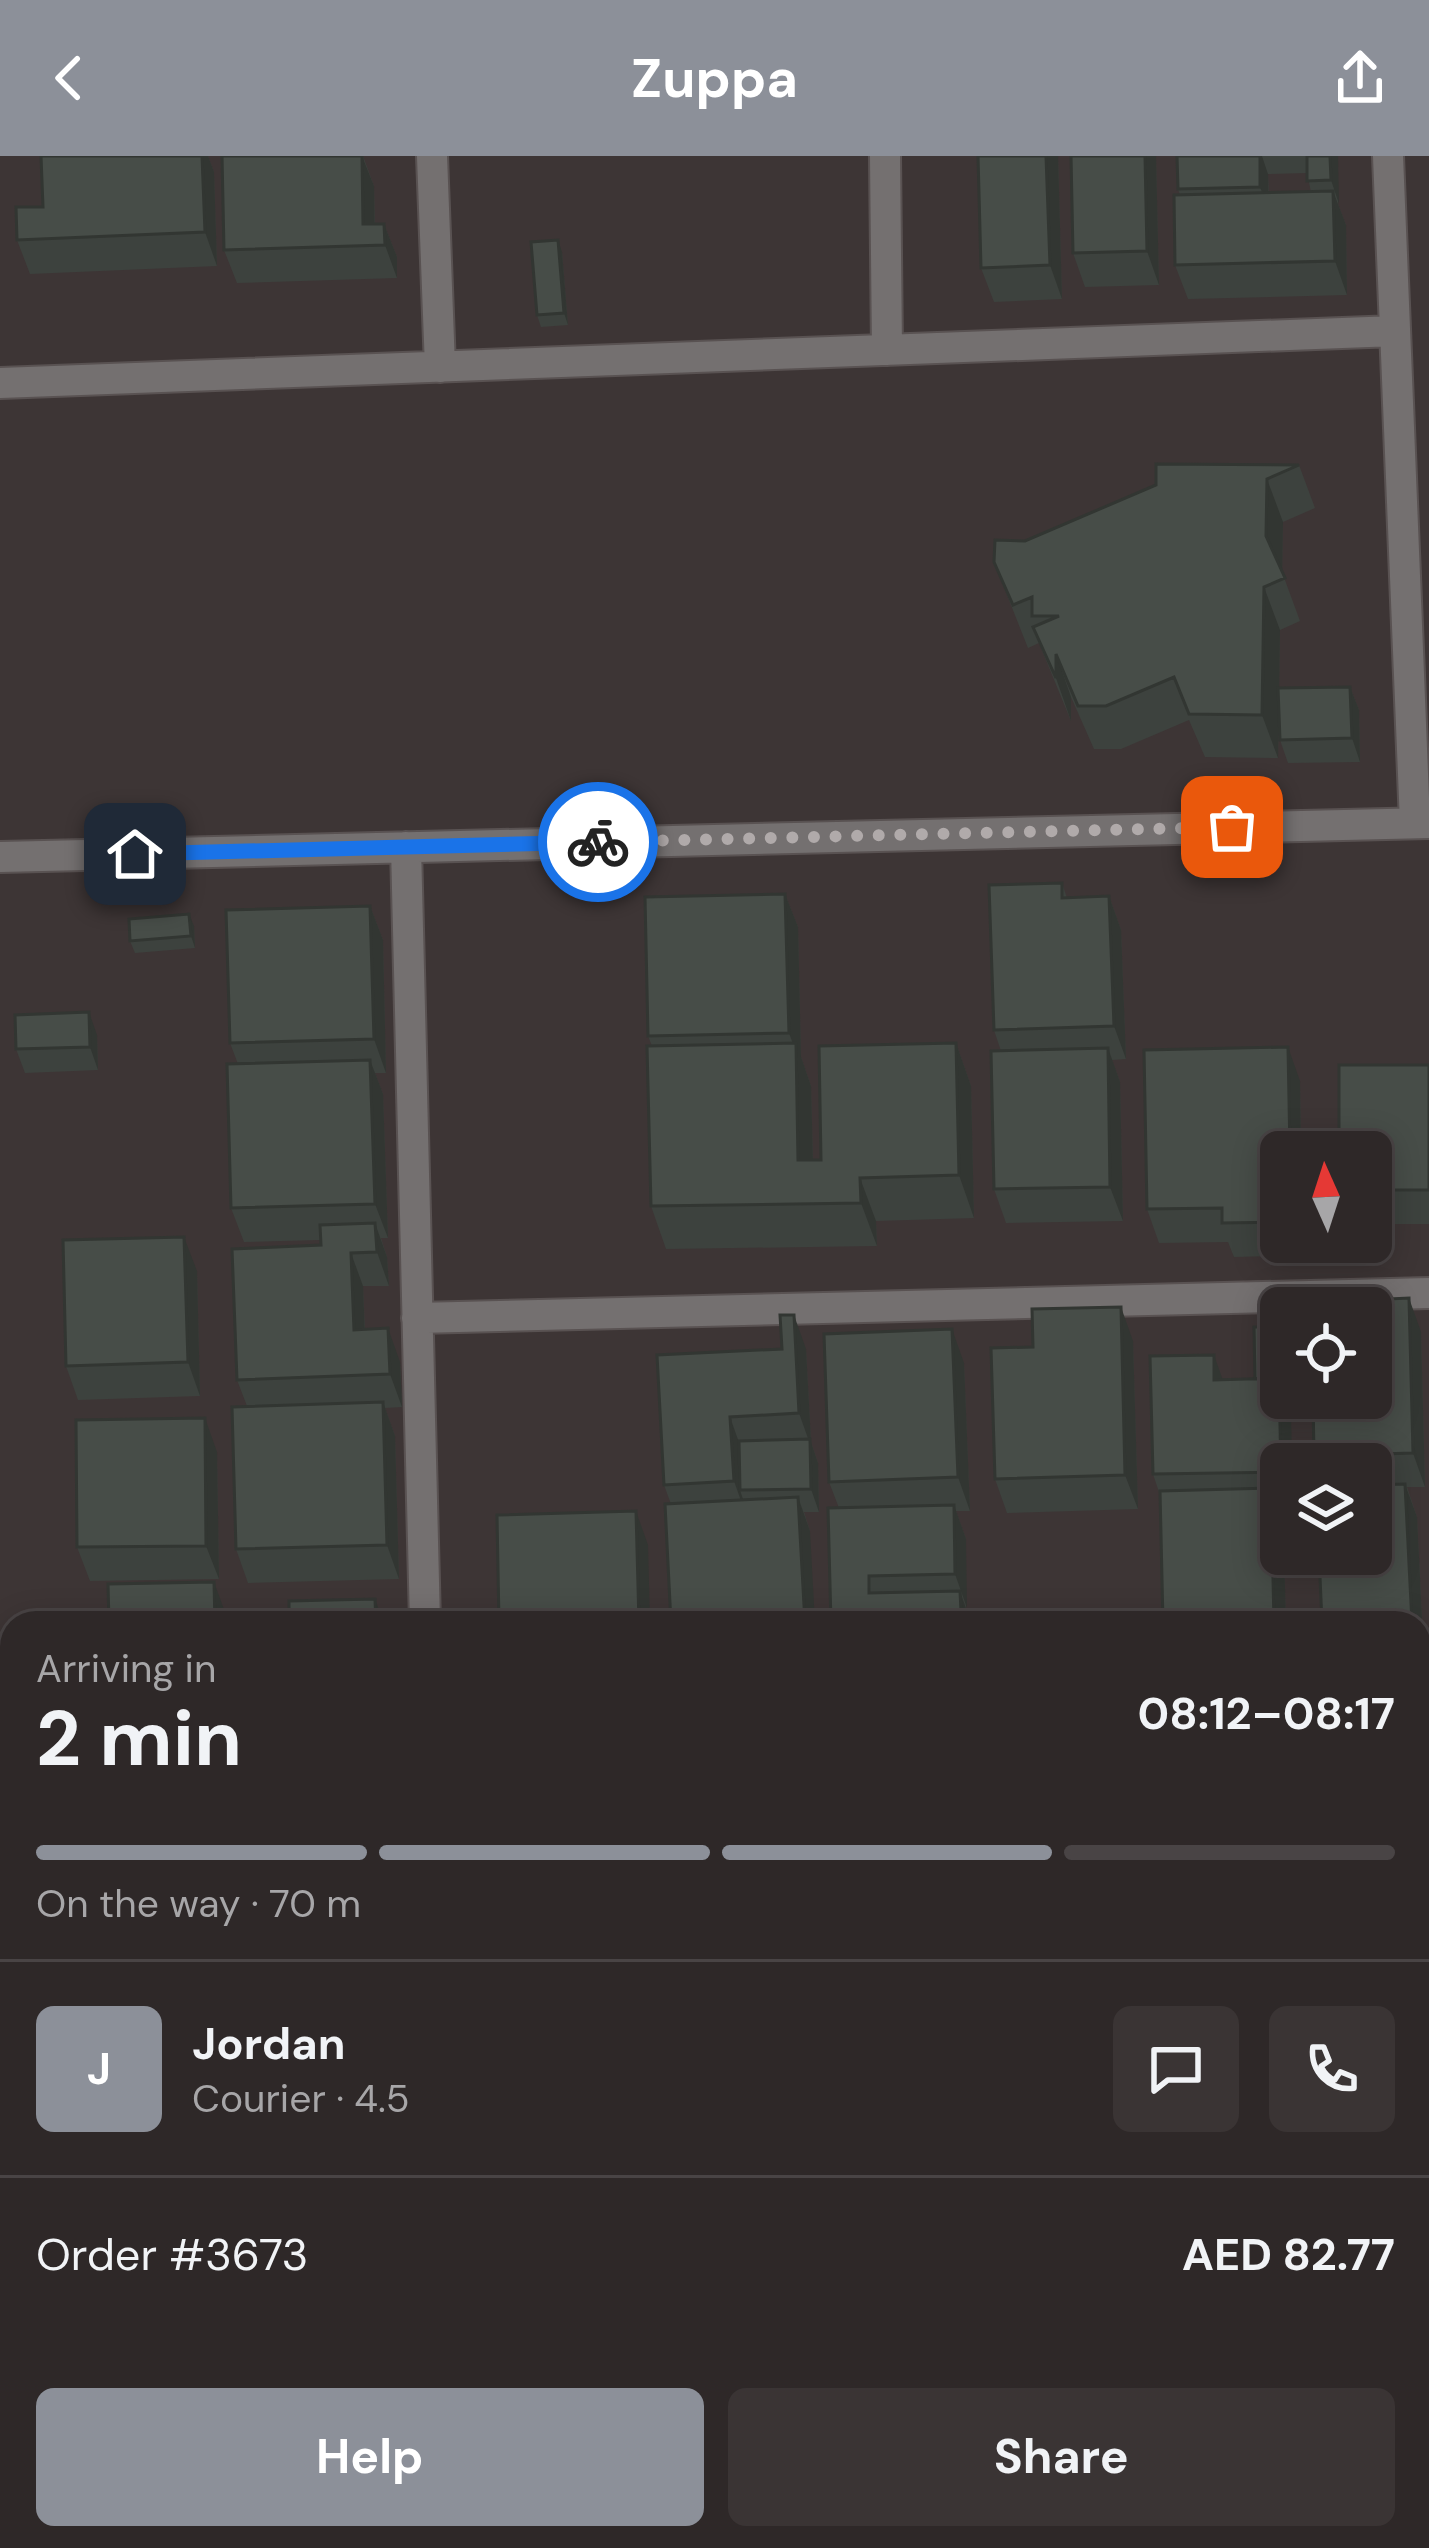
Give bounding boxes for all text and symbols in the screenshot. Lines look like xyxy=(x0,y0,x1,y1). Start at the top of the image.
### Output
text: Zuppa xyxy=(631,43,798,114)
icon: back xyxy=(36,45,102,111)
icon: share xyxy=(1327,45,1393,111)
pin xyxy=(1181,776,1283,878)
courier xyxy=(538,782,658,902)
icon: bag xyxy=(1199,794,1265,860)
pin xyxy=(84,803,186,905)
icon: bike xyxy=(565,809,631,875)
icon: home xyxy=(102,821,168,887)
north arrow xyxy=(1260,1131,1392,1263)
map controls xyxy=(1260,1131,1392,1575)
button: locate xyxy=(1260,1287,1392,1419)
button: layers xyxy=(1260,1443,1392,1575)
text: Arriving in xyxy=(36,1643,216,1694)
text: 08:12–08:17 xyxy=(1138,1684,1395,1743)
text: 2 min xyxy=(36,1688,242,1789)
text: On the way · 70 m xyxy=(36,1878,361,1929)
button: chat xyxy=(1113,2006,1239,2132)
button: phone xyxy=(1269,2006,1395,2132)
text: Jordan xyxy=(192,2014,345,2073)
text: J xyxy=(87,2039,111,2098)
text: Courier · 4.5 xyxy=(192,2073,409,2124)
text: Order #3673 xyxy=(36,2225,308,2284)
text: AED 82.77 xyxy=(1182,2225,1395,2284)
button: Help xyxy=(36,2388,704,2526)
button: Share xyxy=(728,2388,1395,2526)

